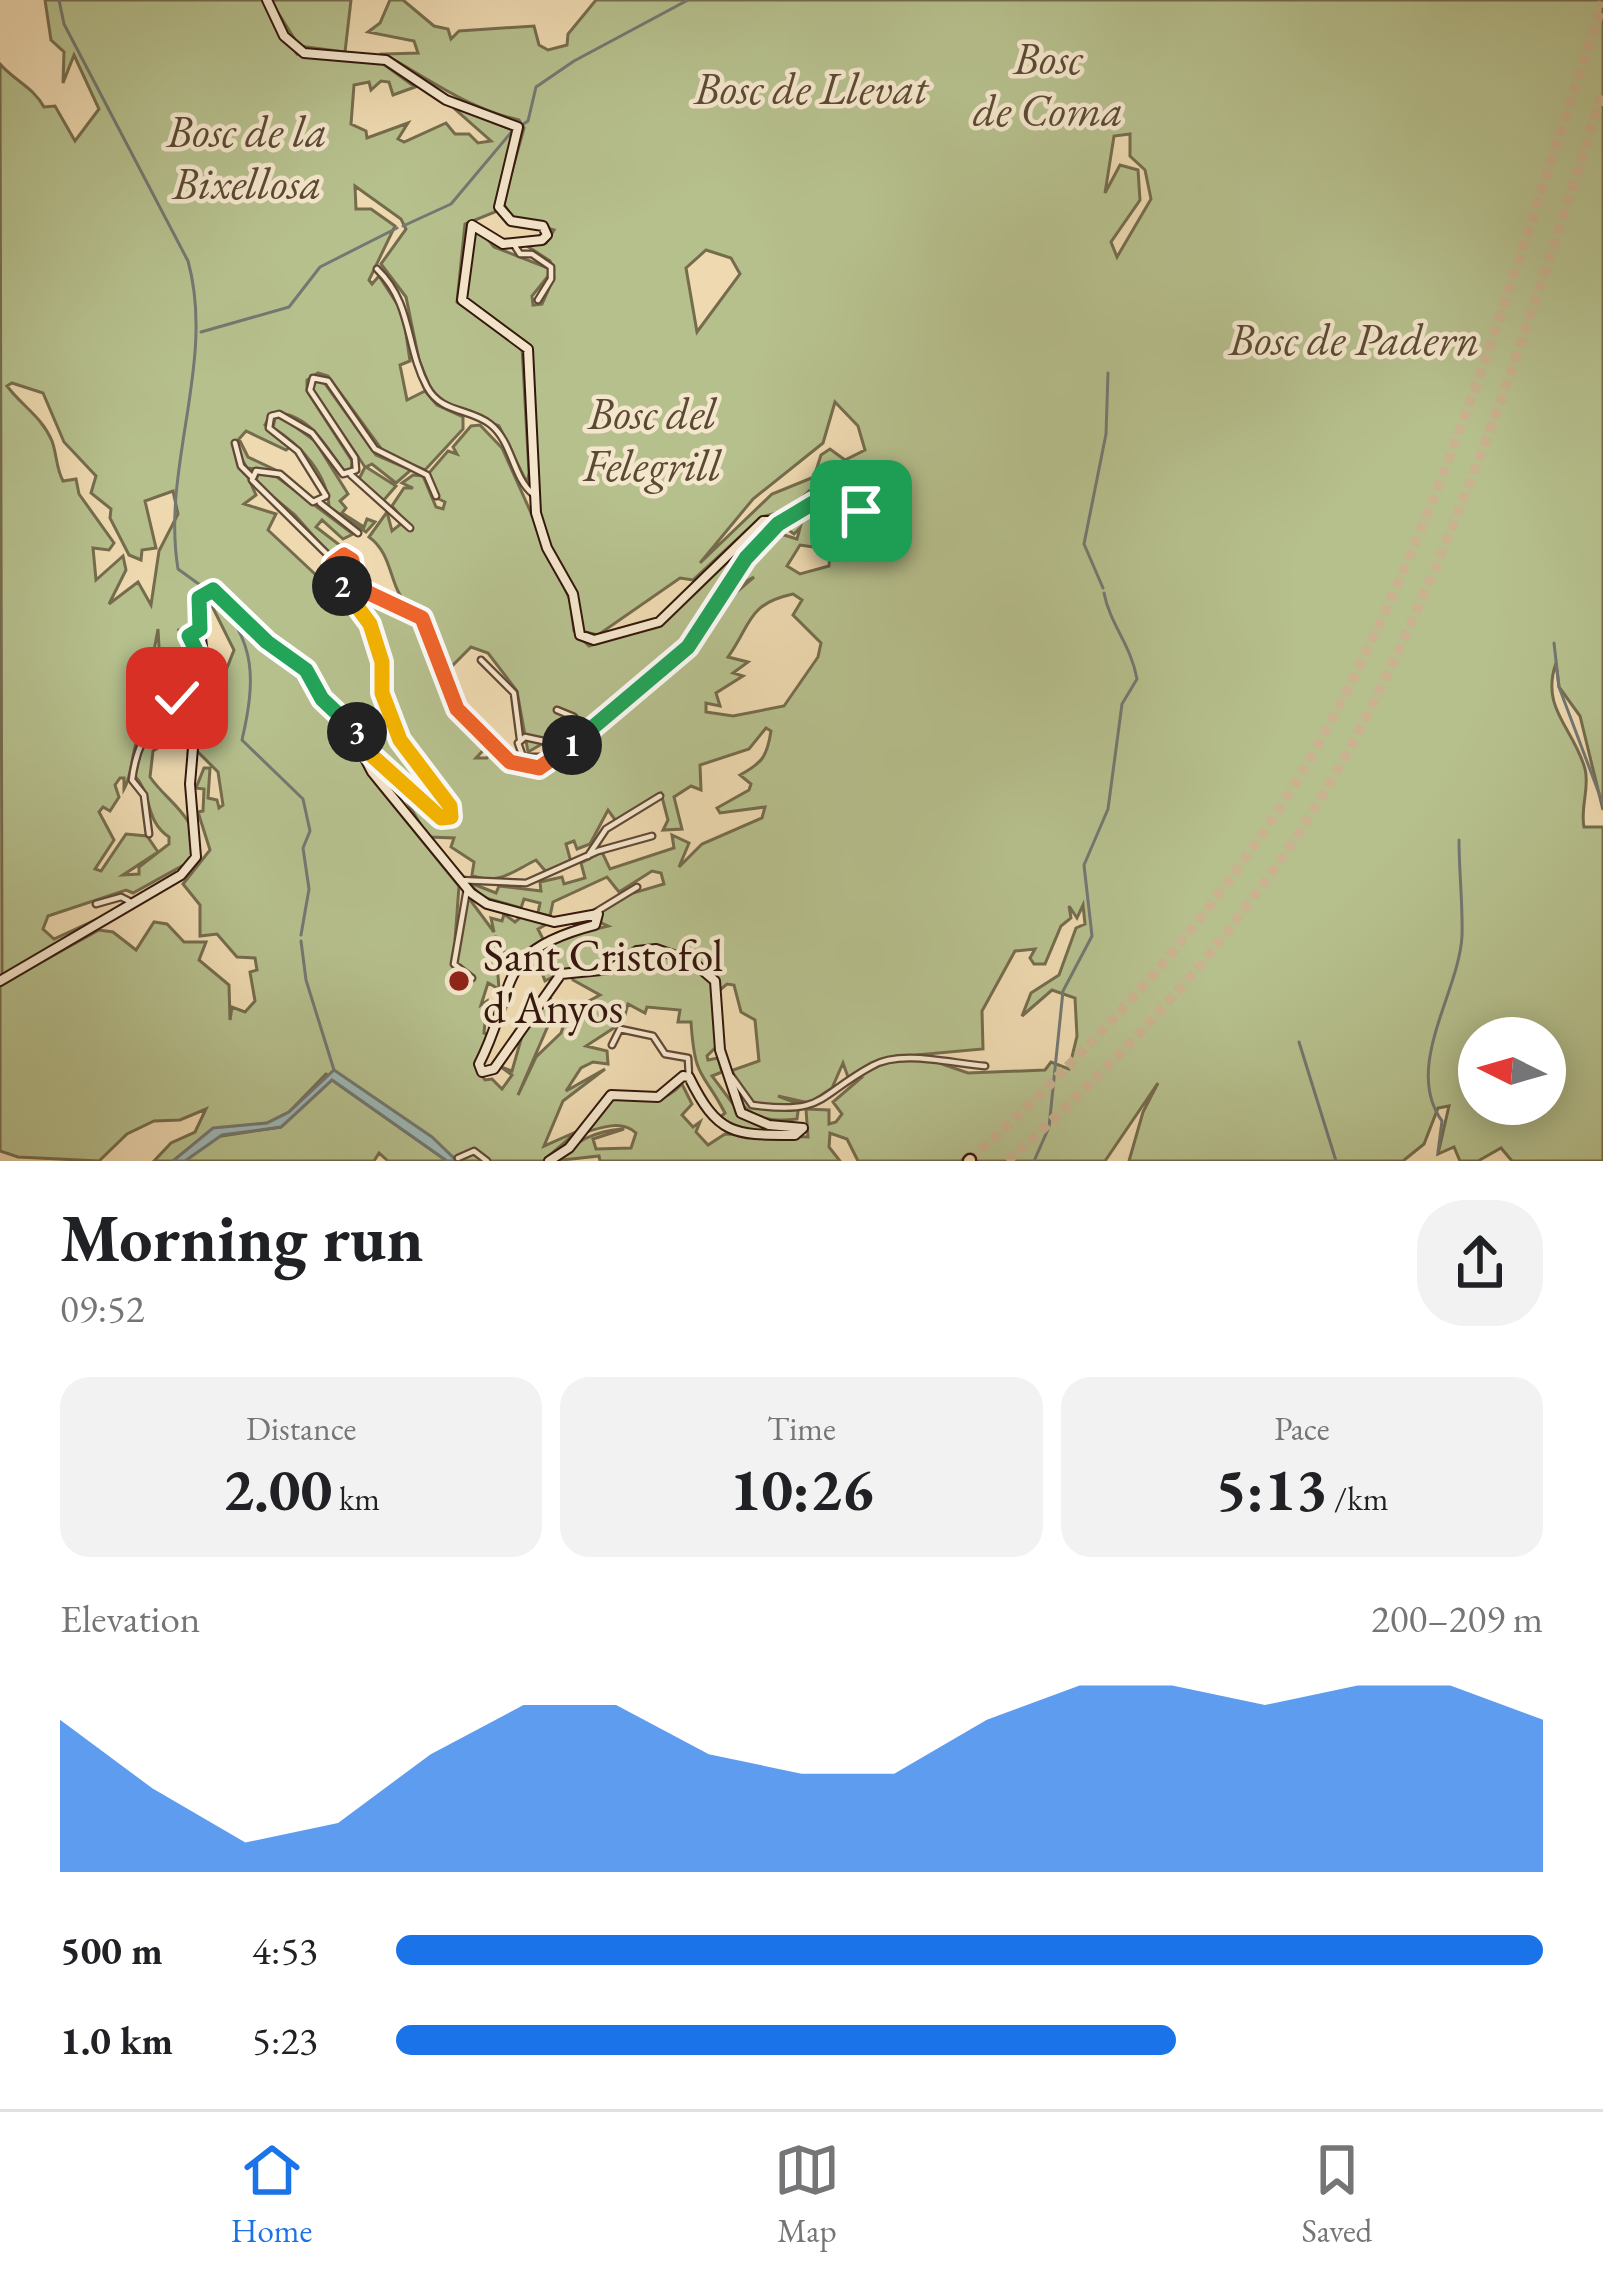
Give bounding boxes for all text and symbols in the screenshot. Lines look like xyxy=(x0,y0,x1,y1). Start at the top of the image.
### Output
park label: Bosc de Coma xyxy=(973,29,1123,139)
park label: Bosc de Llevat xyxy=(693,59,930,117)
park label: Bosc de la Bixellosa xyxy=(166,102,327,212)
park label: Bosc de Padern xyxy=(1228,310,1479,368)
park label: Bosc del Felegrill xyxy=(582,384,722,494)
pin xyxy=(810,460,912,562)
icon: arrive xyxy=(828,478,894,544)
pin: 2 xyxy=(312,556,372,616)
text: 2 xyxy=(333,564,351,607)
pin xyxy=(126,647,228,749)
icon: check xyxy=(144,665,210,731)
pin: 3 xyxy=(327,702,387,762)
text: 3 xyxy=(348,710,366,753)
pin: 1 xyxy=(542,715,602,775)
text: 1 xyxy=(563,723,581,766)
place label: Sant Cristofol d'Anyos xyxy=(483,926,723,1036)
marker: Sant Cristofol d'Anyos xyxy=(446,968,472,994)
north arrow xyxy=(1458,1017,1566,1125)
map controls xyxy=(1458,1017,1566,1125)
text: Morning run xyxy=(60,1195,424,1281)
button: share xyxy=(1417,1200,1543,1326)
text: 09:52 xyxy=(60,1283,145,1334)
text: Distance xyxy=(246,1407,356,1450)
text: Time xyxy=(767,1407,836,1450)
text: Pace xyxy=(1274,1407,1330,1450)
text: 2.00 xyxy=(222,1450,332,1528)
text: 10:26 xyxy=(730,1450,873,1528)
text: 5:13 xyxy=(1215,1450,1327,1528)
text: km xyxy=(332,1477,380,1520)
text: /km xyxy=(1327,1477,1388,1520)
text: Elevation xyxy=(60,1593,200,1644)
text: 200–209 m xyxy=(1371,1593,1543,1644)
text: 500 m xyxy=(60,1925,163,1976)
text: 4:53 xyxy=(252,1925,318,1976)
text: 1.0 km xyxy=(60,2015,173,2066)
text: 5:23 xyxy=(252,2015,318,2066)
tab: Home xyxy=(231,2137,312,2252)
tab: Map xyxy=(774,2137,840,2252)
tab: Saved xyxy=(1301,2137,1372,2252)

